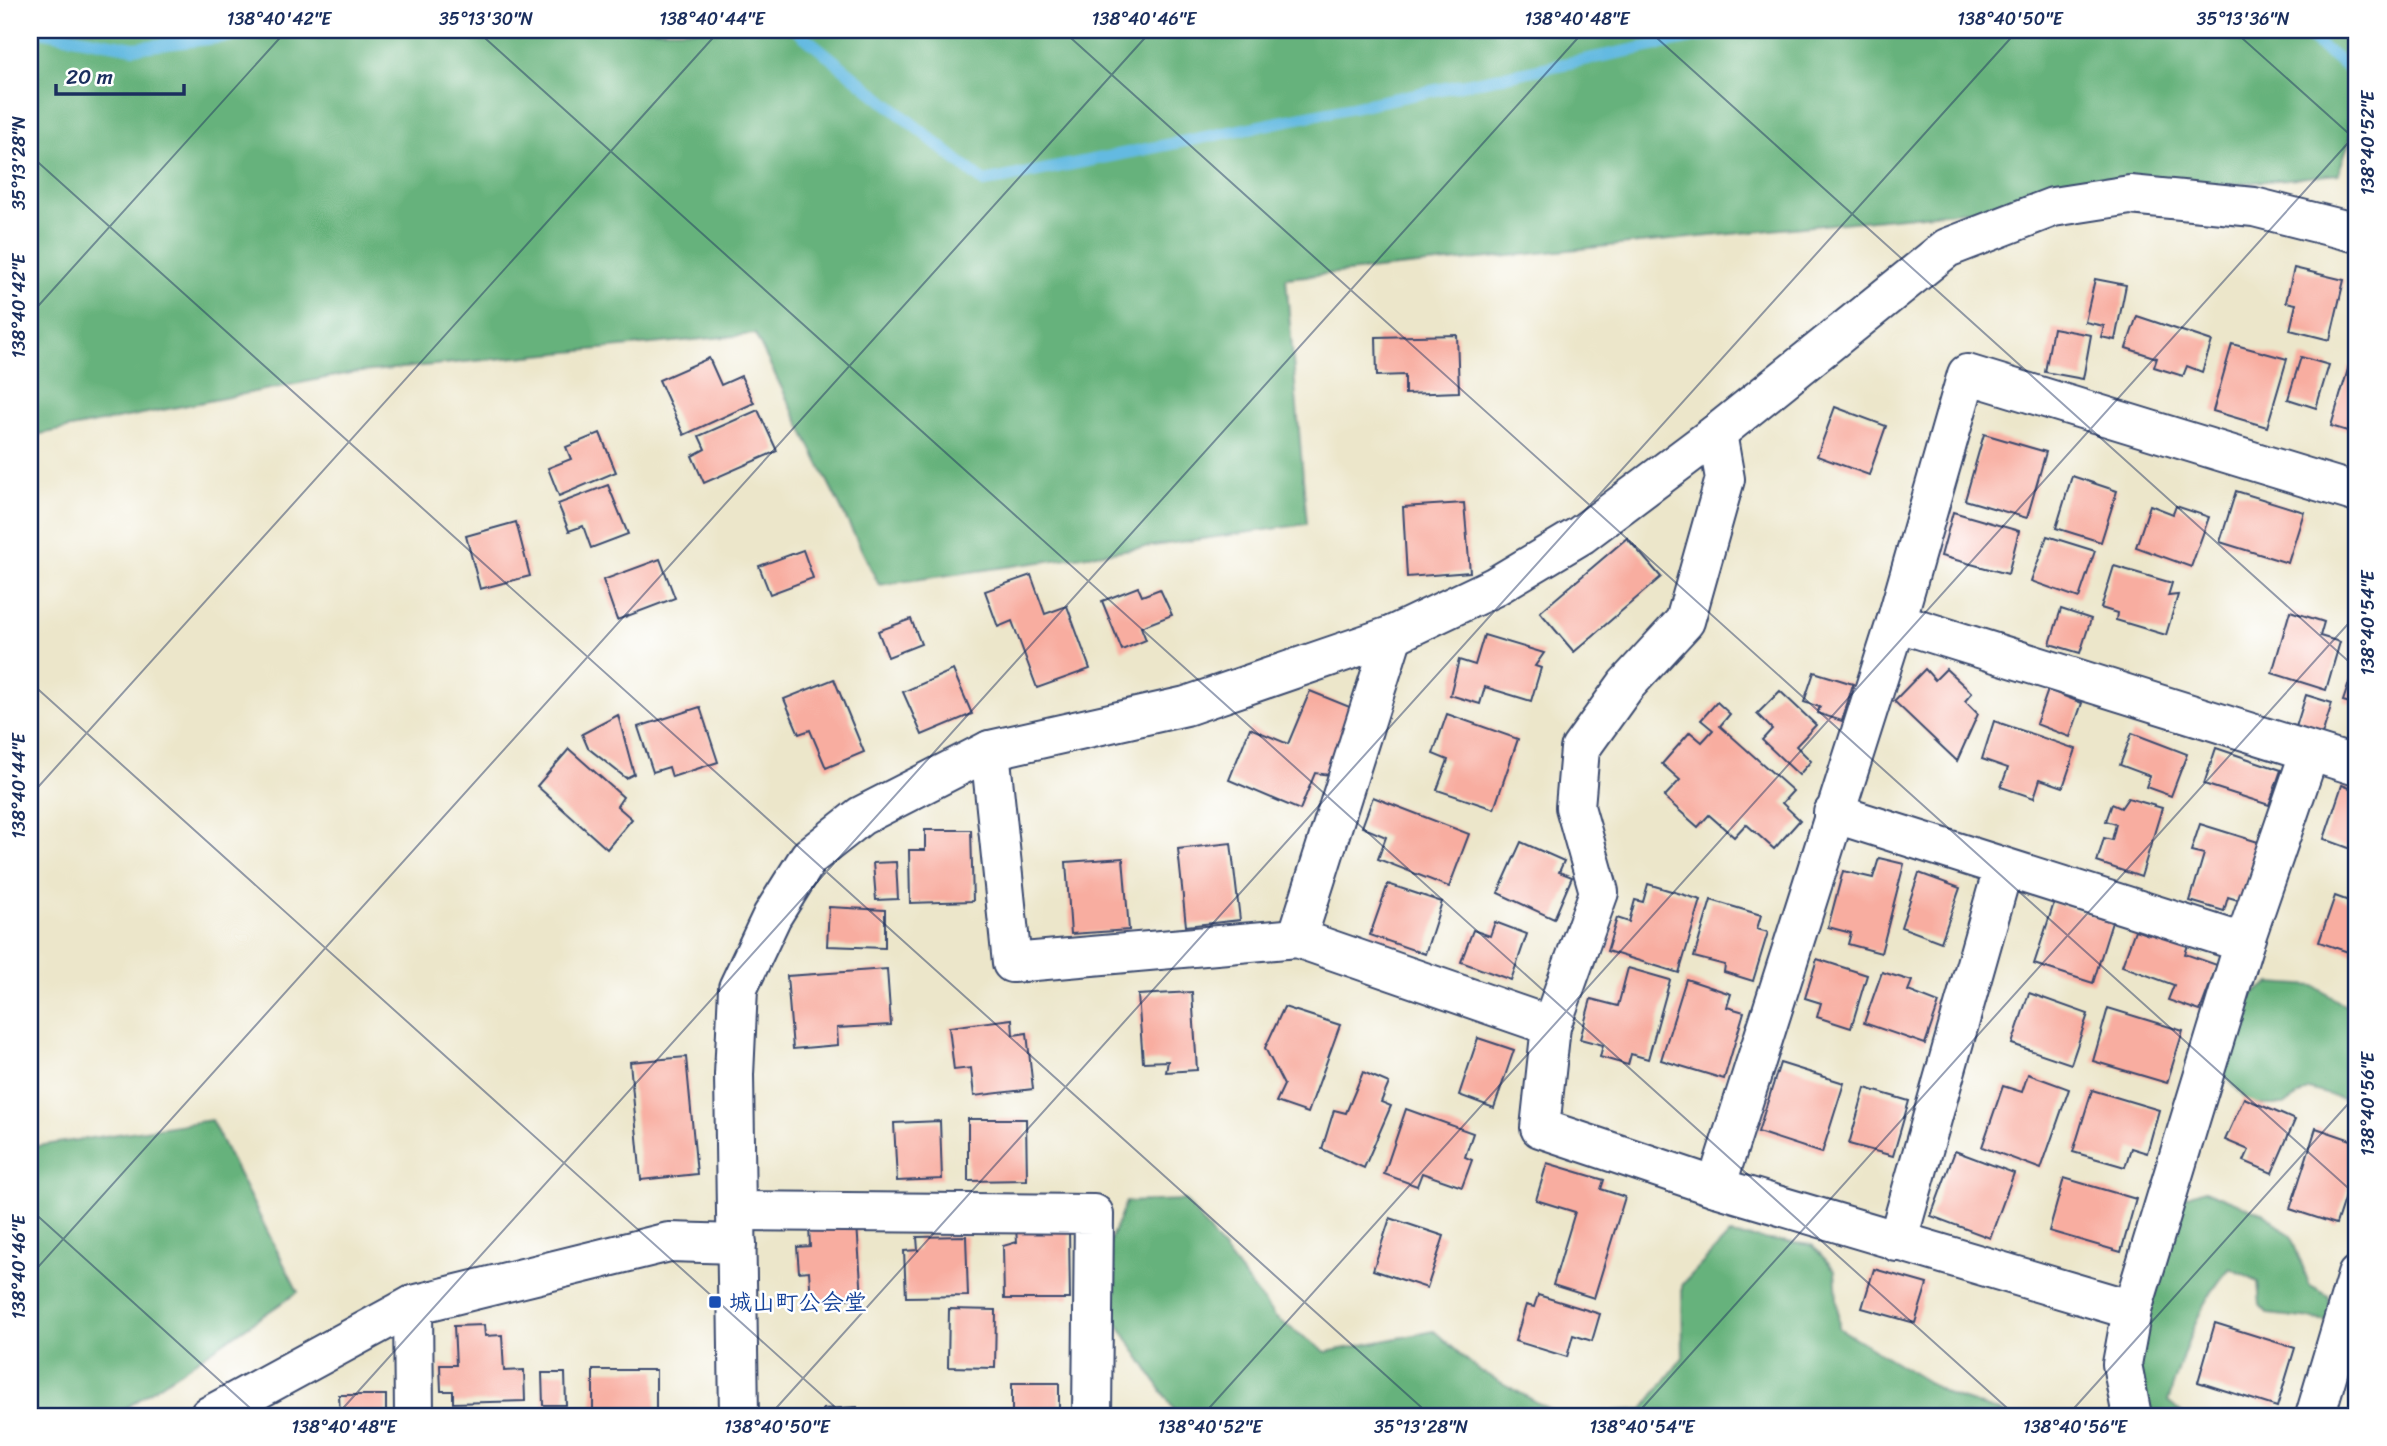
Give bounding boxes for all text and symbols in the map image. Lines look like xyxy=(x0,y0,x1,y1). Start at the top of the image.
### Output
text: 138°40'42"E xyxy=(227,3,332,35)
text: 35°13'30"N xyxy=(439,3,534,35)
text: 138°40'44"E xyxy=(659,3,766,35)
text: 138°40'46"E xyxy=(1092,3,1197,35)
text: 138°40'48"E xyxy=(1524,3,1631,35)
text: 138°40'50"E xyxy=(1957,3,2064,35)
text: 35°13'36"N xyxy=(2197,3,2290,35)
scale bar xyxy=(56,52,184,96)
text: 20 m xyxy=(66,58,113,96)
text: 138°40'52"E xyxy=(2352,90,2384,195)
text: 35°13'28"N xyxy=(3,115,35,210)
text: 138°40'42"E xyxy=(3,253,35,358)
text: 138°40'54"E xyxy=(2352,569,2384,676)
text: 138°40'44"E xyxy=(3,732,35,839)
text: 138°40'56"E xyxy=(2352,1051,2384,1156)
text: 138°40'46"E xyxy=(3,1214,35,1319)
place label: 城山町公会堂 xyxy=(729,1282,867,1323)
marker: 城山町公会堂 xyxy=(707,1294,723,1310)
text: 138°40'48"E xyxy=(291,1411,398,1443)
text: 138°40'50"E xyxy=(724,1411,831,1443)
text: 138°40'52"E xyxy=(1158,1411,1263,1443)
text: 35°13'28"N xyxy=(1374,1411,1469,1443)
text: 138°40'54"E xyxy=(1589,1411,1696,1443)
text: 138°40'56"E xyxy=(2023,1411,2128,1443)

